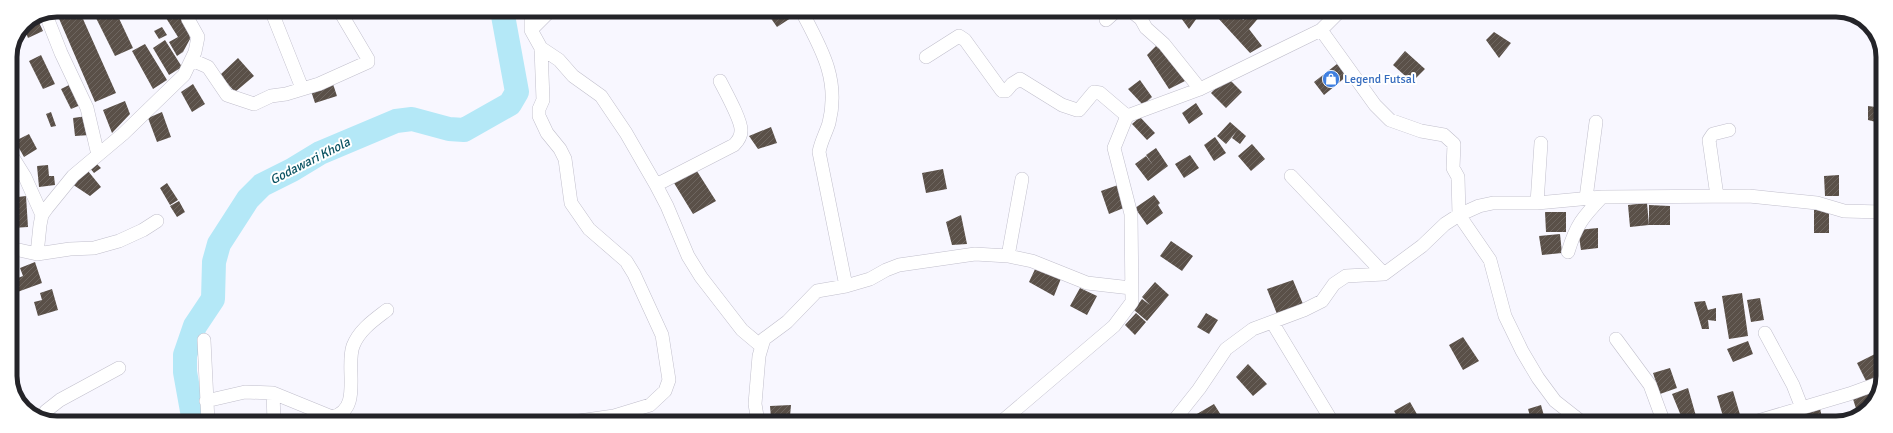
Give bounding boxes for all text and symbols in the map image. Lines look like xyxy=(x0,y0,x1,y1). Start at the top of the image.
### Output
shop icon: Legend Futsal xyxy=(1321,69,1341,89)
place label: Legend Futsal xyxy=(1344,72,1416,87)
water label: Godawari Khola xyxy=(267,134,353,188)

